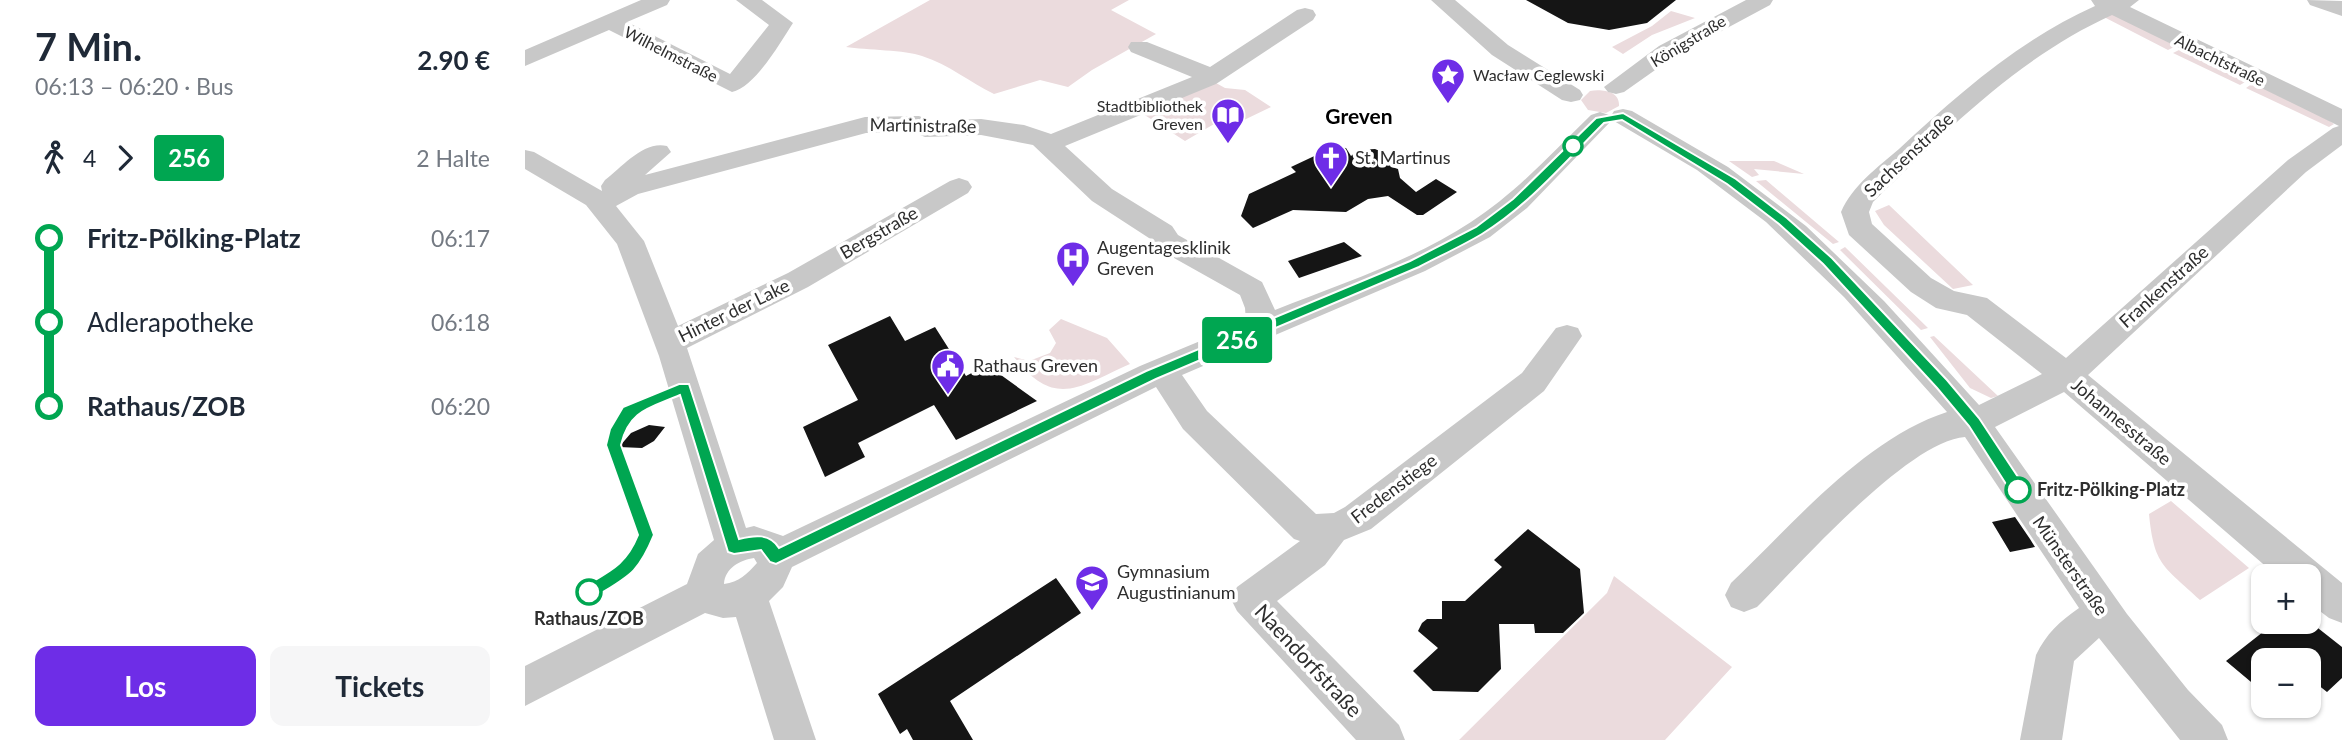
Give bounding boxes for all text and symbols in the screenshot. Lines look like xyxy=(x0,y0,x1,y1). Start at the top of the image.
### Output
street label: Königstraße xyxy=(1647,11,1729,70)
street label: Wilhelmstraße xyxy=(621,22,721,85)
text: 7 Min. xyxy=(35,23,142,69)
street label: Albachtstraße xyxy=(2172,30,2268,90)
text: 2.90 € xyxy=(417,44,490,76)
place icon: Wacław Ceglewski xyxy=(1429,56,1467,105)
place label: Wacław Ceglewski xyxy=(1473,65,1604,84)
text: 06:13 – 06:20 · Bus xyxy=(35,72,234,100)
place label: Stadtbibliothek Greven xyxy=(1097,96,1204,133)
library icon: Stadtbibliothek Greven xyxy=(1209,96,1247,145)
district label: Greven xyxy=(1325,103,1393,128)
street label: Sachsenstraße xyxy=(1859,107,1958,201)
street label: Martinistraße xyxy=(869,113,977,137)
unlabelled marker xyxy=(1563,136,1583,156)
icon: walk xyxy=(35,139,73,177)
icon: forward xyxy=(106,139,144,177)
church icon: St. Martinus xyxy=(1312,139,1350,188)
text: 256 xyxy=(168,143,210,172)
text: 4 xyxy=(83,144,96,172)
text: 2 Halte xyxy=(416,144,490,172)
place label: St. Martinus xyxy=(1355,146,1451,168)
street label: Bergstraße xyxy=(836,201,921,263)
text: Fritz-Pölking-Platz xyxy=(87,222,301,254)
text: 06:17 xyxy=(431,224,490,252)
place label: Augentagesklinik Greven xyxy=(1097,236,1232,279)
hospital icon: Augentagesklinik Greven xyxy=(1054,239,1092,288)
street label: Frankenstraße xyxy=(2114,240,2213,332)
street label: Hinter der Lake xyxy=(674,274,793,347)
text: Adlerapotheke xyxy=(87,306,254,338)
text: 06:18 xyxy=(431,308,490,336)
line badge: 256 xyxy=(1197,317,1277,363)
text: 256 xyxy=(1216,325,1258,354)
public building icon: Rathaus Greven xyxy=(929,347,967,396)
place label: Rathaus Greven xyxy=(973,354,1098,376)
street label: Johannesstraße xyxy=(2067,373,2176,469)
text: Rathaus/ZOB xyxy=(87,390,246,422)
text: 06:20 xyxy=(431,392,490,420)
street label: Fredenstiege xyxy=(1346,449,1441,528)
marker: Fritz-Pölking-Platz xyxy=(2005,477,2031,503)
place label: Fritz-Pölking-Platz xyxy=(2037,478,2185,500)
street label: Münsterstraße xyxy=(2028,511,2113,619)
place label: Gymnasium Augustinianum xyxy=(1117,560,1235,603)
school or university icon: Gymnasium Augustinianum xyxy=(1073,563,1111,612)
map controls xyxy=(2251,564,2321,718)
button: + xyxy=(2251,564,2321,634)
marker: Rathaus/ZOB xyxy=(576,579,602,605)
street label: Naendorfstraße xyxy=(1250,598,1368,722)
place label: Rathaus/ZOB xyxy=(534,607,644,629)
button: Los xyxy=(35,646,256,726)
button: Tickets xyxy=(270,646,490,726)
button: − xyxy=(2251,648,2321,718)

